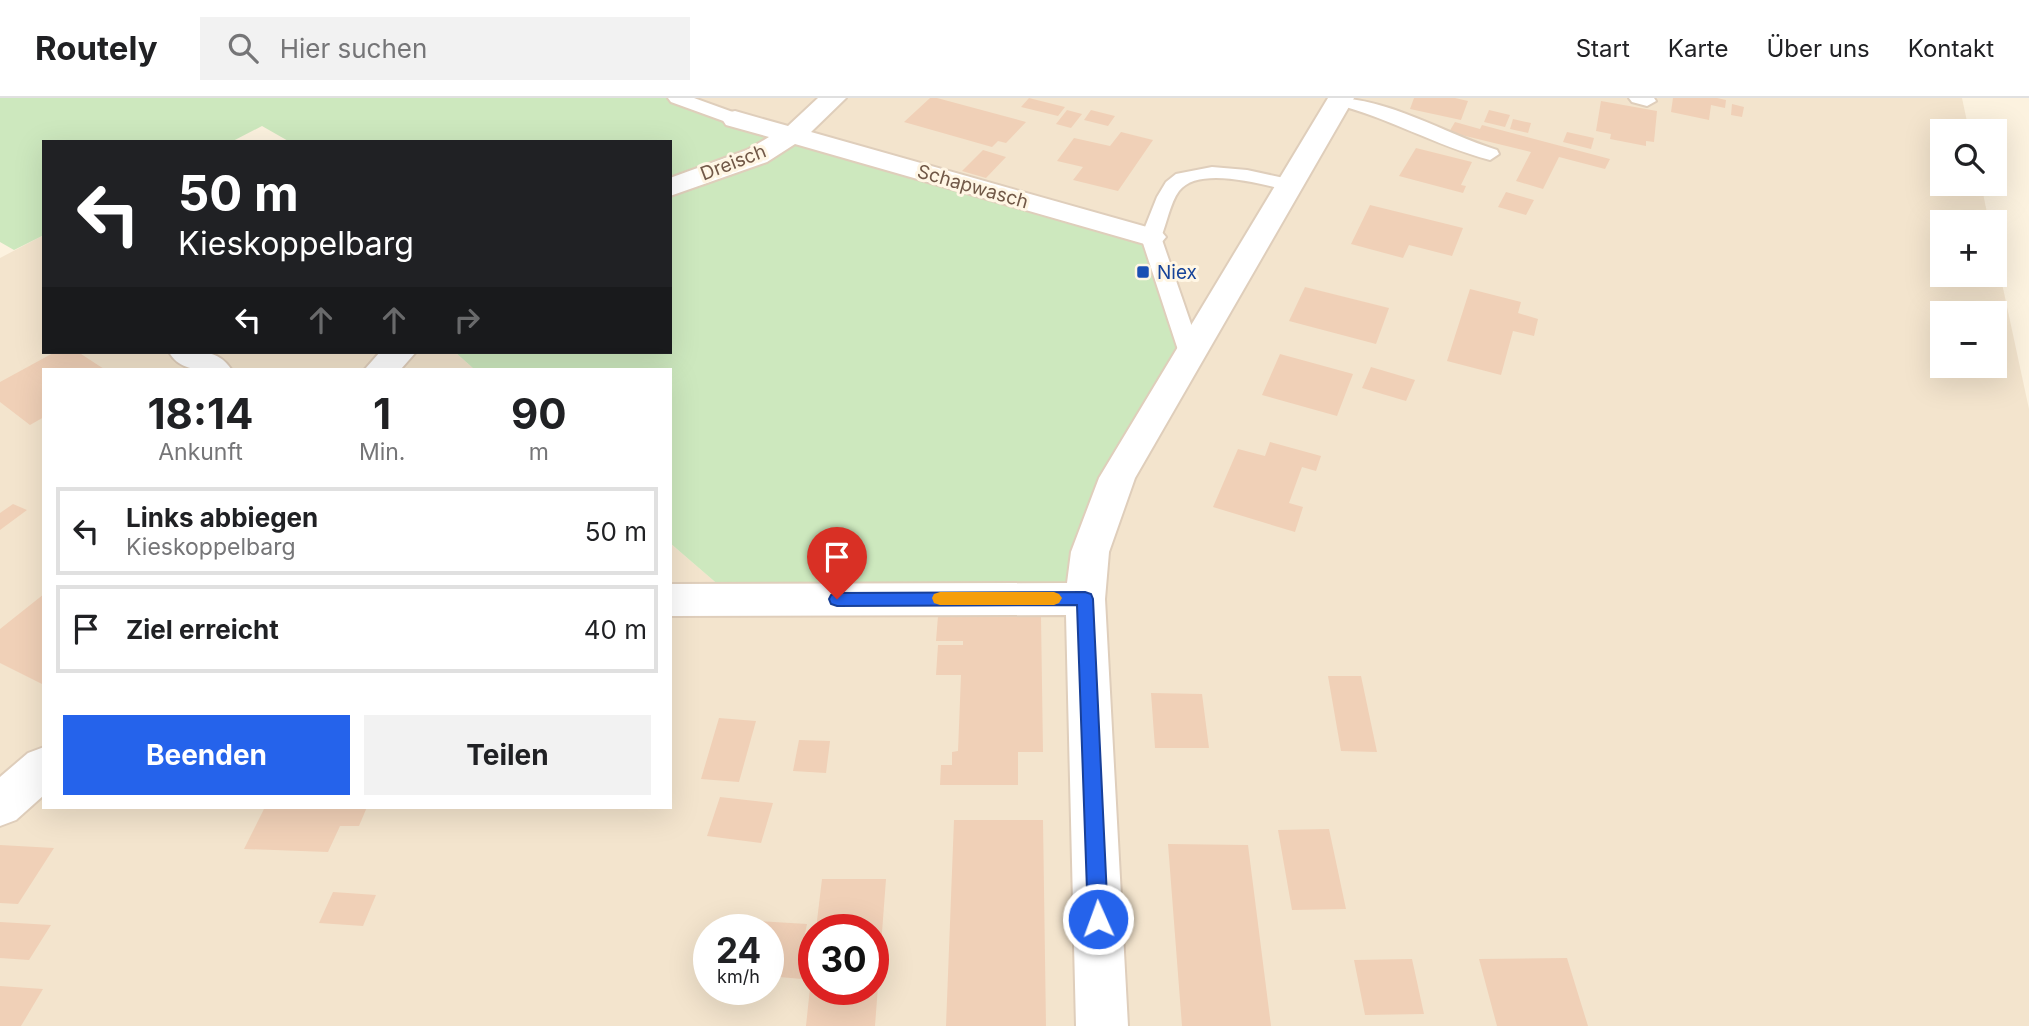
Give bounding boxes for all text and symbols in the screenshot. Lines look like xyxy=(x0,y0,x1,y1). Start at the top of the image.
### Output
search box xyxy=(200,17,690,80)
text: Routely xyxy=(35,28,158,68)
icon: search xyxy=(224,29,262,67)
text: Hier suchen xyxy=(280,33,427,64)
text: Start xyxy=(1576,34,1630,63)
text: Karte xyxy=(1668,34,1728,63)
text: Über uns xyxy=(1766,34,1870,63)
text: Kontakt xyxy=(1908,34,1994,63)
map controls xyxy=(1930,119,2007,378)
button: search xyxy=(1930,119,2007,196)
street label: Dreisch xyxy=(697,139,769,185)
street label: Schapwasch xyxy=(915,160,1031,213)
text: 50 m xyxy=(178,164,299,223)
icon: left xyxy=(63,168,154,259)
button: + xyxy=(1930,210,2007,287)
text: Kieskoppelbarg xyxy=(178,224,414,263)
place label: Niex xyxy=(1157,261,1197,284)
marker: Niex xyxy=(1135,264,1151,280)
icon: left xyxy=(229,301,267,339)
icon: ahead xyxy=(302,301,340,339)
icon: ahead xyxy=(375,301,413,339)
icon: right xyxy=(448,301,486,339)
button: − xyxy=(1930,301,2007,378)
text: 18:14 xyxy=(147,388,253,439)
text: 1 xyxy=(373,388,391,439)
text: 90 xyxy=(511,388,567,439)
text: Ankunft xyxy=(158,438,243,466)
text: Min. xyxy=(359,438,405,466)
text: m xyxy=(529,438,549,466)
text: Links abbiegen xyxy=(126,502,318,533)
icon: left xyxy=(67,512,105,550)
text: 50 m xyxy=(585,516,647,547)
pin xyxy=(807,527,867,599)
text: Kieskoppelbarg xyxy=(126,533,296,561)
icon: arrive xyxy=(818,538,856,576)
icon: arrive xyxy=(67,610,105,648)
text: Ziel erreicht xyxy=(126,614,279,645)
text: 40 m xyxy=(584,614,647,645)
button: Beenden xyxy=(63,715,350,795)
button: Teilen xyxy=(364,715,651,795)
position arrow xyxy=(1061,882,1135,956)
speed limit sign: 30 xyxy=(798,914,889,1005)
text: 24 xyxy=(716,929,761,971)
text: km/h xyxy=(717,966,760,987)

